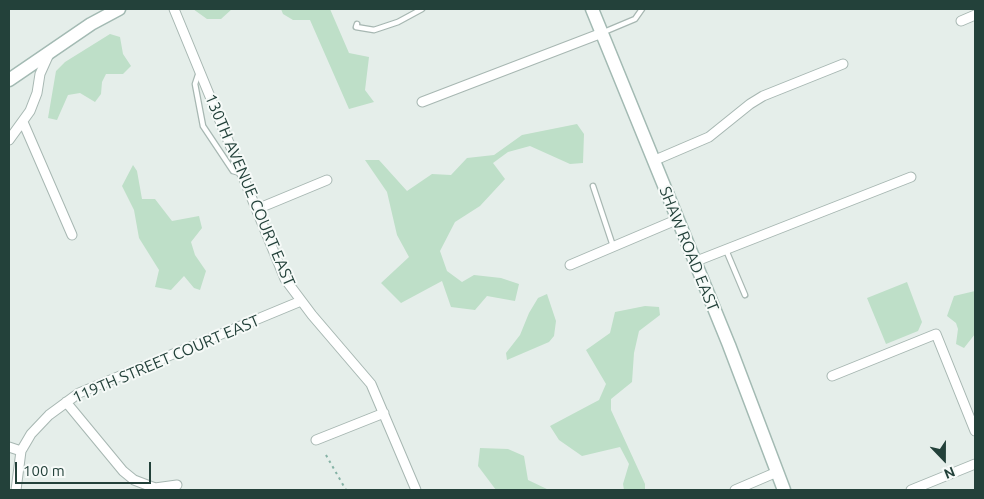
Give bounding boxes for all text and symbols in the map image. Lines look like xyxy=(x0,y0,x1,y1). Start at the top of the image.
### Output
street label: 130TH AVENUE COURT EAST xyxy=(201,91,299,289)
street label: SHAW ROAD EAST xyxy=(655,184,723,314)
street label: 119TH STREET COURT EAST xyxy=(70,311,262,407)
north arrow xyxy=(919,434,969,484)
scale bar xyxy=(18,452,154,484)
text: 100 m xyxy=(23,462,65,479)
text: N xyxy=(942,464,957,482)

